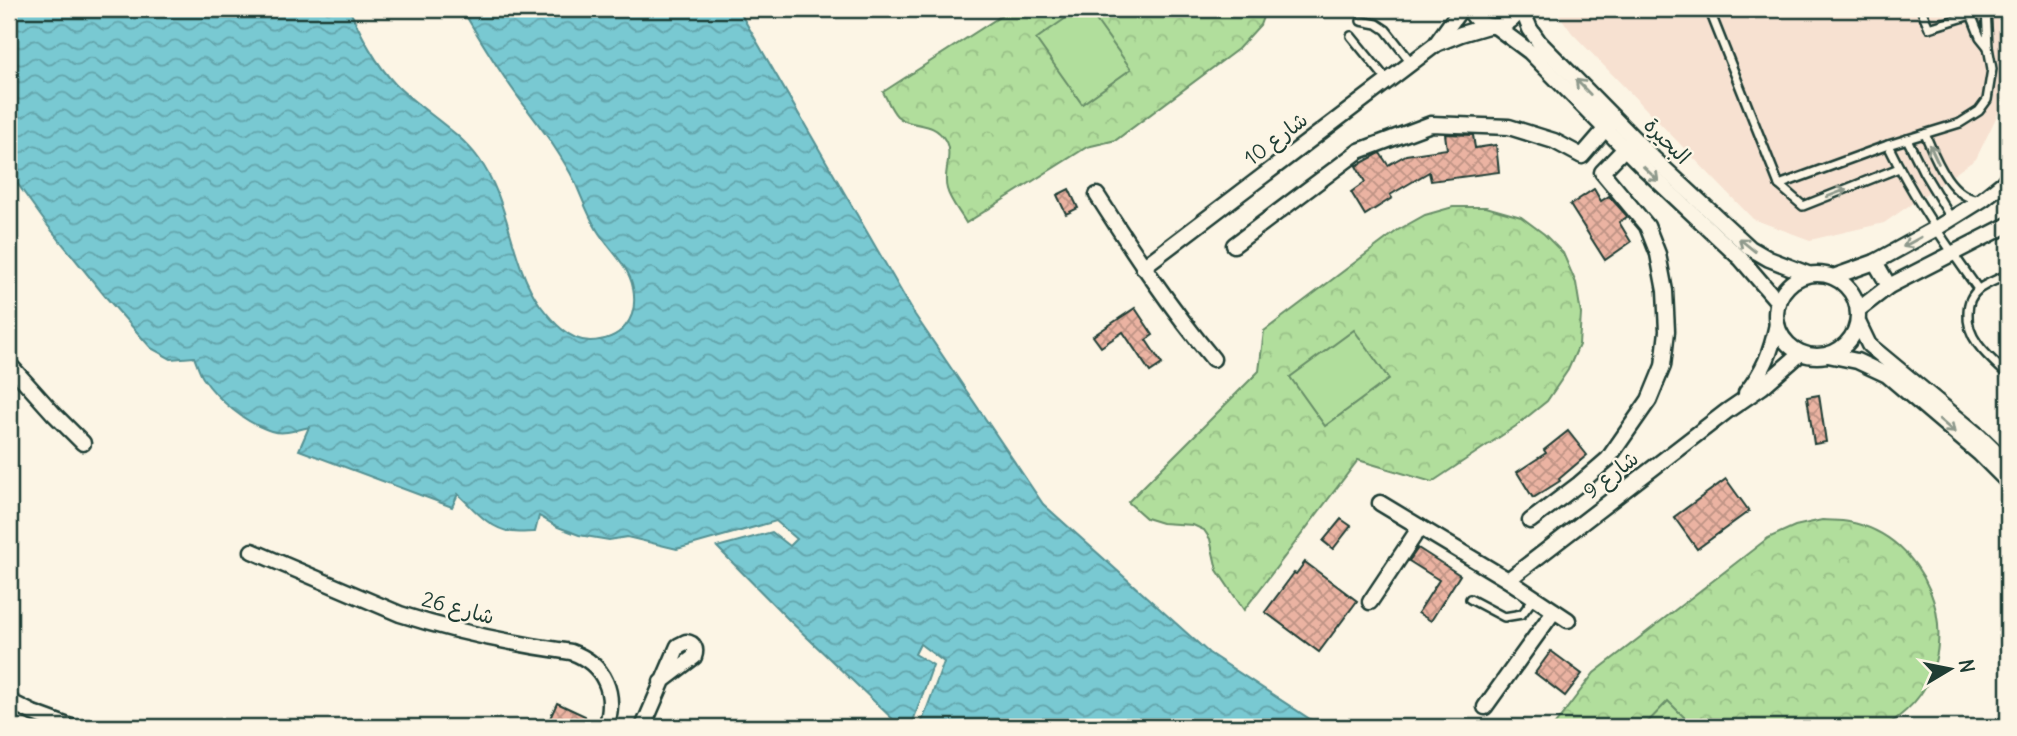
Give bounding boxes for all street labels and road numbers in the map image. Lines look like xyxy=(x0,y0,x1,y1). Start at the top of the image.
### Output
street label: شارع 10 xyxy=(1239,106,1314,173)
street label: البحيرة xyxy=(1638,111,1697,170)
street label: شارع 9 xyxy=(1578,445,1645,506)
street label: شارع 26 xyxy=(418,585,497,632)

